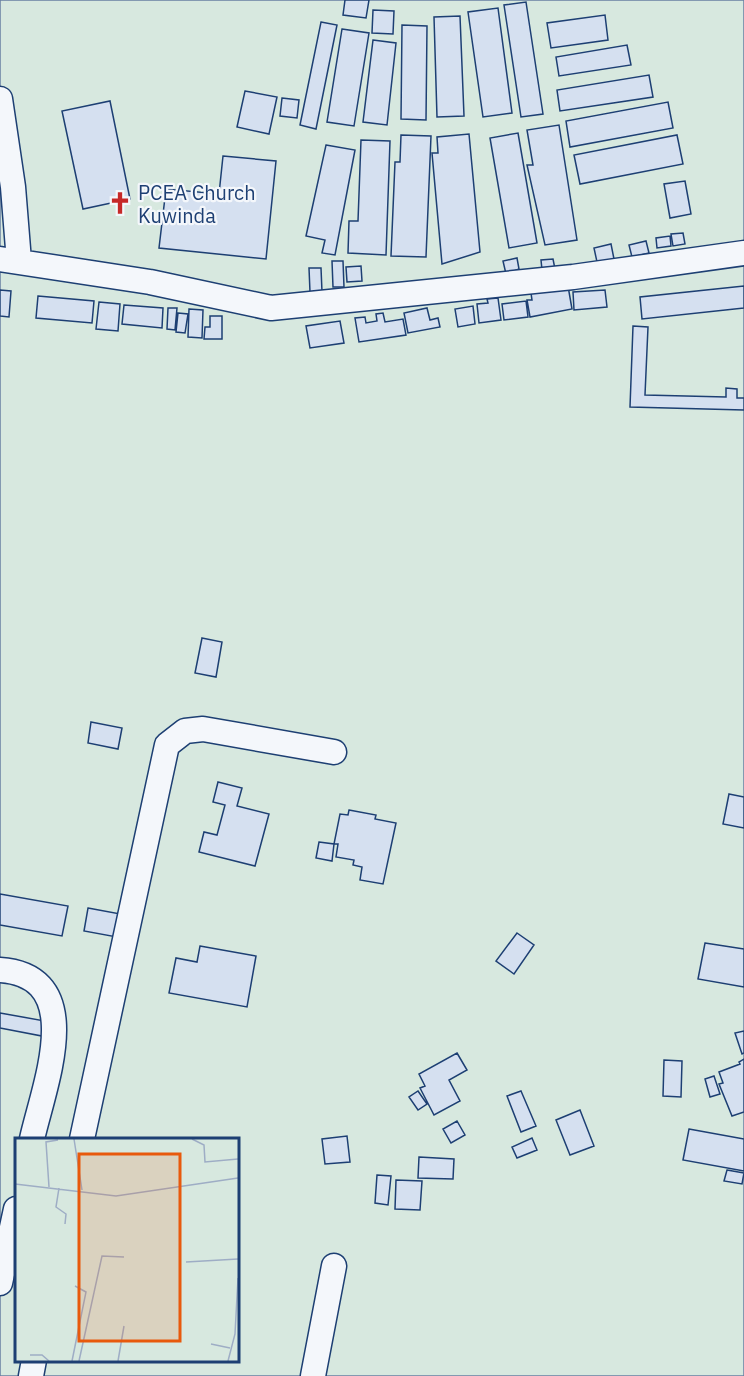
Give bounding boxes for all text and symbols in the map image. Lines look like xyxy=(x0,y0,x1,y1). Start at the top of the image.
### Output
place label: PCEA Church Kuwinda xyxy=(138,179,256,229)
church icon: PCEA Church Kuwinda xyxy=(107,190,133,216)
inset map xyxy=(15,1138,238,1361)

